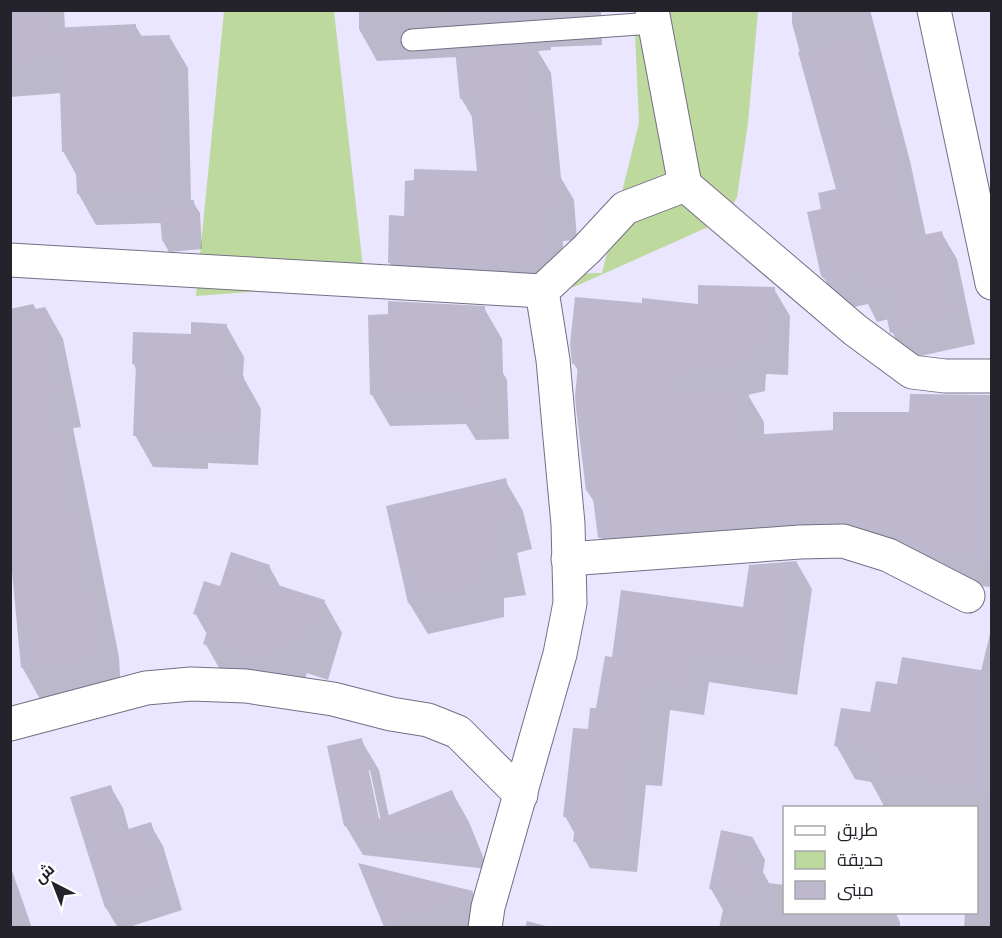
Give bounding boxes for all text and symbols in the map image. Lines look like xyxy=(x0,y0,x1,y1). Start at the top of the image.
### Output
legend xyxy=(783,806,978,914)
text: طريق xyxy=(837,818,878,842)
text: حديقة xyxy=(837,848,883,870)
north arrow xyxy=(24,854,84,914)
text: ش xyxy=(30,859,58,887)
text: مبنى xyxy=(837,878,874,901)

